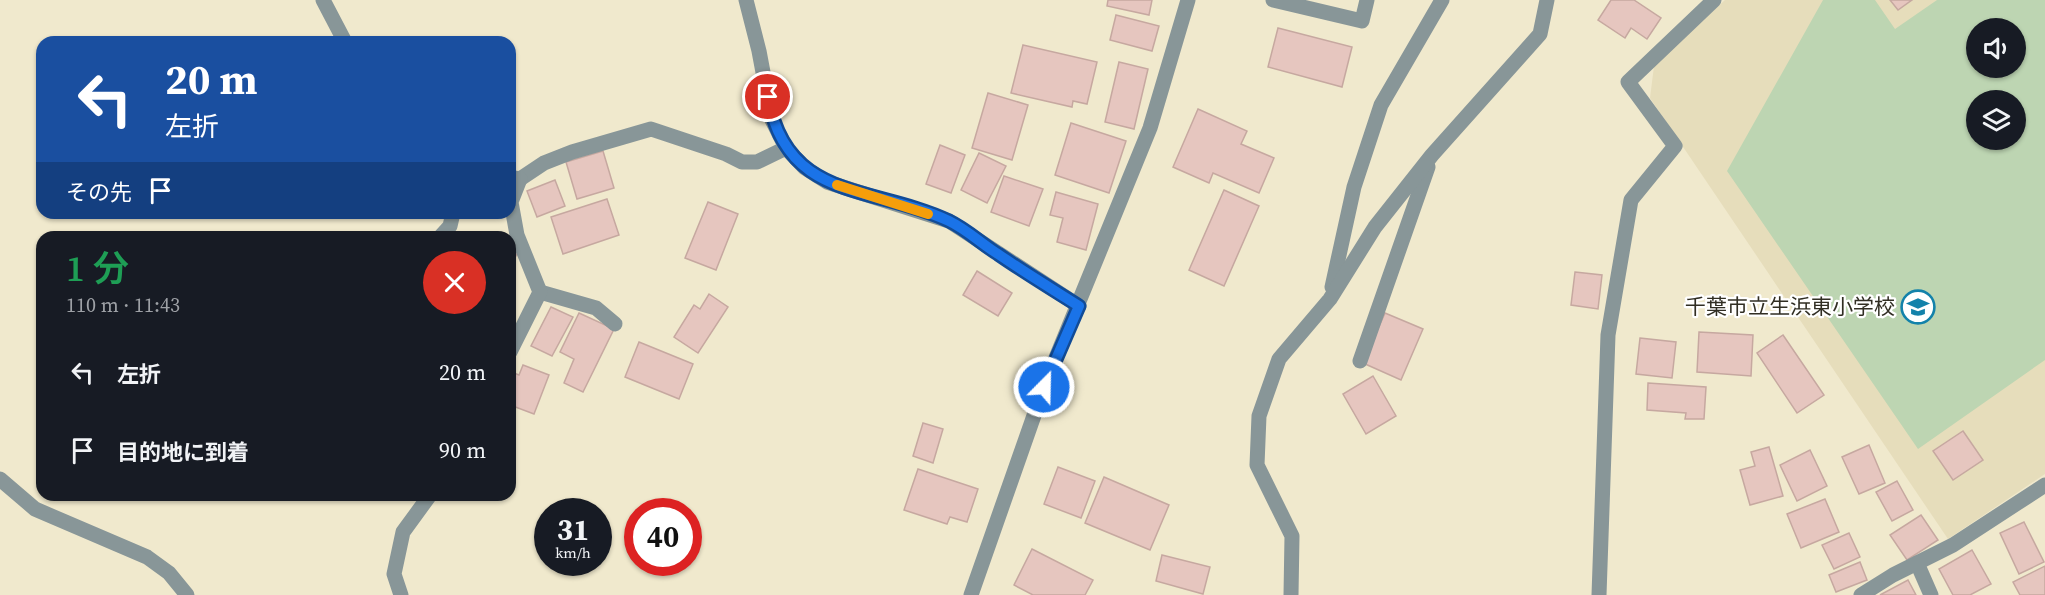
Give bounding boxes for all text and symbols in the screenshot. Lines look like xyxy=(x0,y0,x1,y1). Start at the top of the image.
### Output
map controls xyxy=(1966,18,2026,150)
button: sound xyxy=(1966,18,2026,78)
text: 20 m xyxy=(165,50,258,108)
icon: left xyxy=(66,60,144,138)
pin xyxy=(742,71,793,122)
icon: arrive xyxy=(751,80,784,113)
button: layers xyxy=(1966,90,2026,150)
text: 左折 xyxy=(165,108,219,145)
icon: arrive xyxy=(144,174,177,207)
text: その先 xyxy=(66,177,132,207)
text: 1 分 xyxy=(66,244,129,293)
button: close xyxy=(423,251,486,314)
school or university icon: 千葉市立生浜東小学校 xyxy=(1900,289,1936,325)
text: 110 m · 11:43 xyxy=(66,291,180,319)
place label: 千葉市立生浜東小学校 xyxy=(1685,292,1895,321)
position arrow xyxy=(1012,355,1076,419)
icon: left xyxy=(66,356,99,389)
text: 20 m xyxy=(439,357,486,387)
text: 左折 xyxy=(117,359,161,389)
icon: arrive xyxy=(66,434,99,467)
text: 90 m xyxy=(439,435,486,465)
text: 目的地に到着 xyxy=(117,437,249,467)
speed limit sign: 40 xyxy=(624,498,702,576)
text: 31 xyxy=(557,509,589,550)
text: km/h xyxy=(555,542,591,563)

